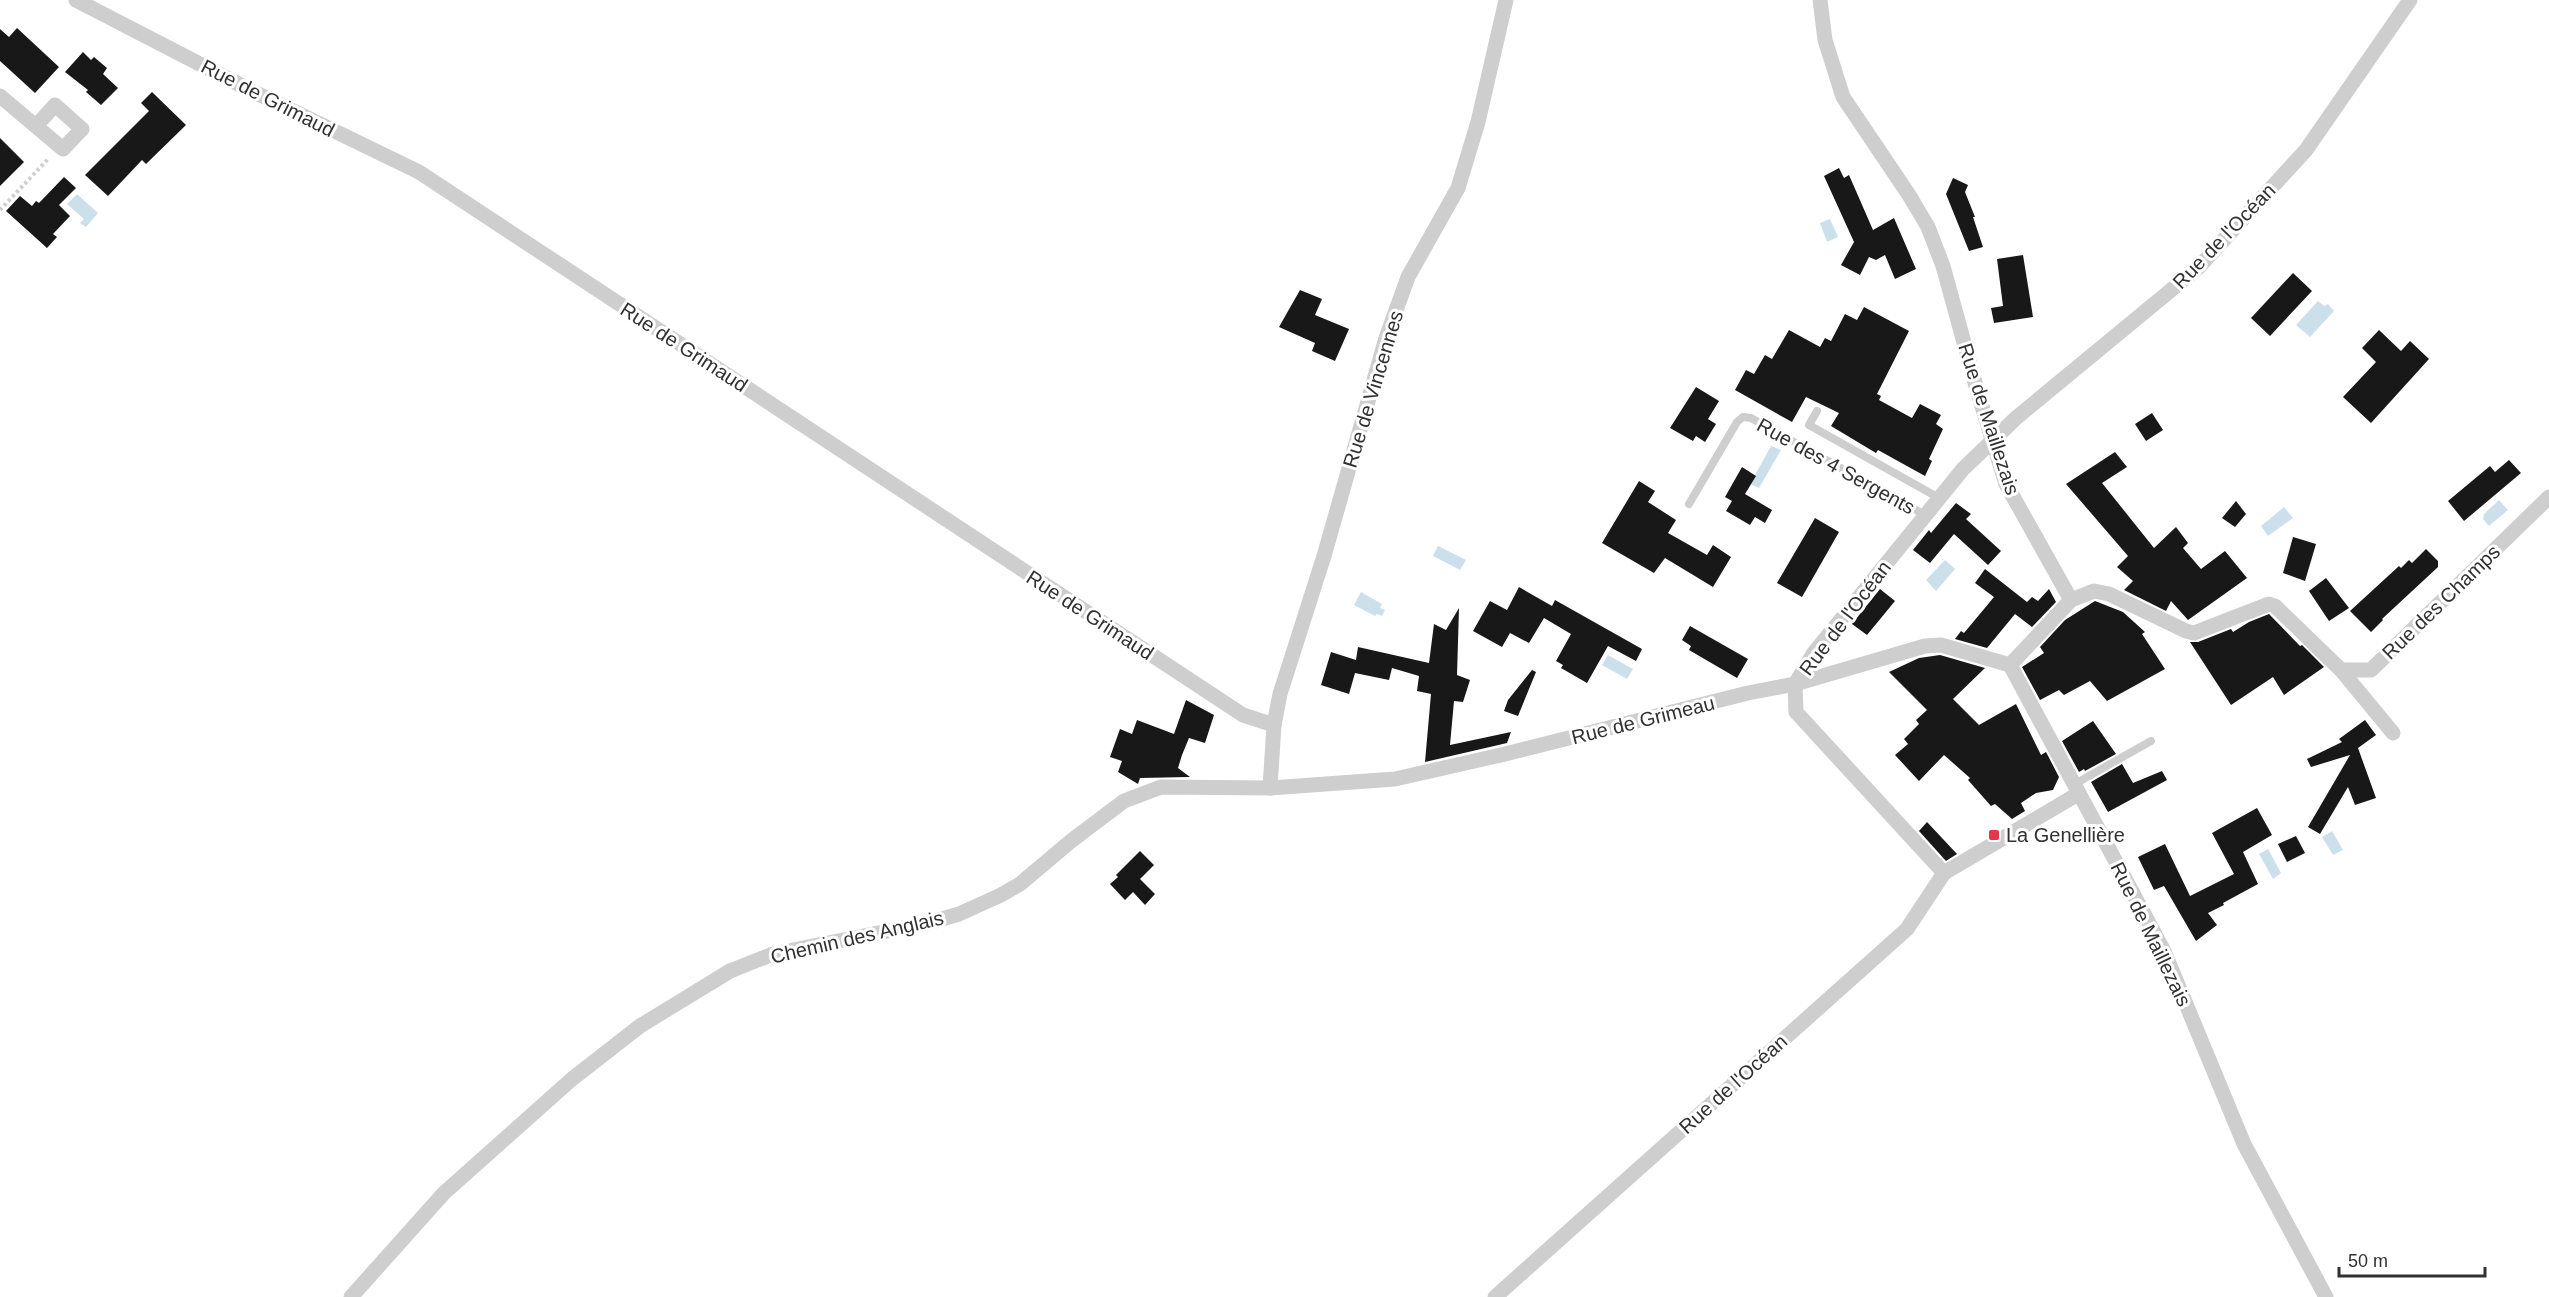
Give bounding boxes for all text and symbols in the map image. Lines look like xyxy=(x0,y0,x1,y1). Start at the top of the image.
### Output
street label: Rue de Grimaud xyxy=(198,55,338,141)
street label: Rue de l'Océan xyxy=(2168,179,2280,293)
street label: Rue de Grimaud xyxy=(616,298,752,396)
street label: Rue de Vincennes xyxy=(1339,308,1407,470)
street label: Rue de Maillezais xyxy=(1954,341,2024,497)
street label: Rue des 4 Sergents xyxy=(1753,414,1919,518)
street label: Rue des Champs xyxy=(2378,540,2504,664)
street label: Rue de l'Océan xyxy=(1795,557,1895,679)
street label: Rue de Grimaud xyxy=(1022,566,1158,664)
street label: Rue de Grimeau xyxy=(1569,692,1717,748)
place label: La Genellière xyxy=(2006,824,2125,846)
marker: La Genellière xyxy=(1987,828,2001,842)
street label: Rue de Maillezais xyxy=(2107,858,2195,1010)
street label: Chemin des Anglais xyxy=(768,906,946,968)
street label: Rue de l'Océan xyxy=(1675,1030,1791,1138)
scale bar xyxy=(2339,1240,2484,1278)
text: 50 m xyxy=(2348,1251,2388,1271)

